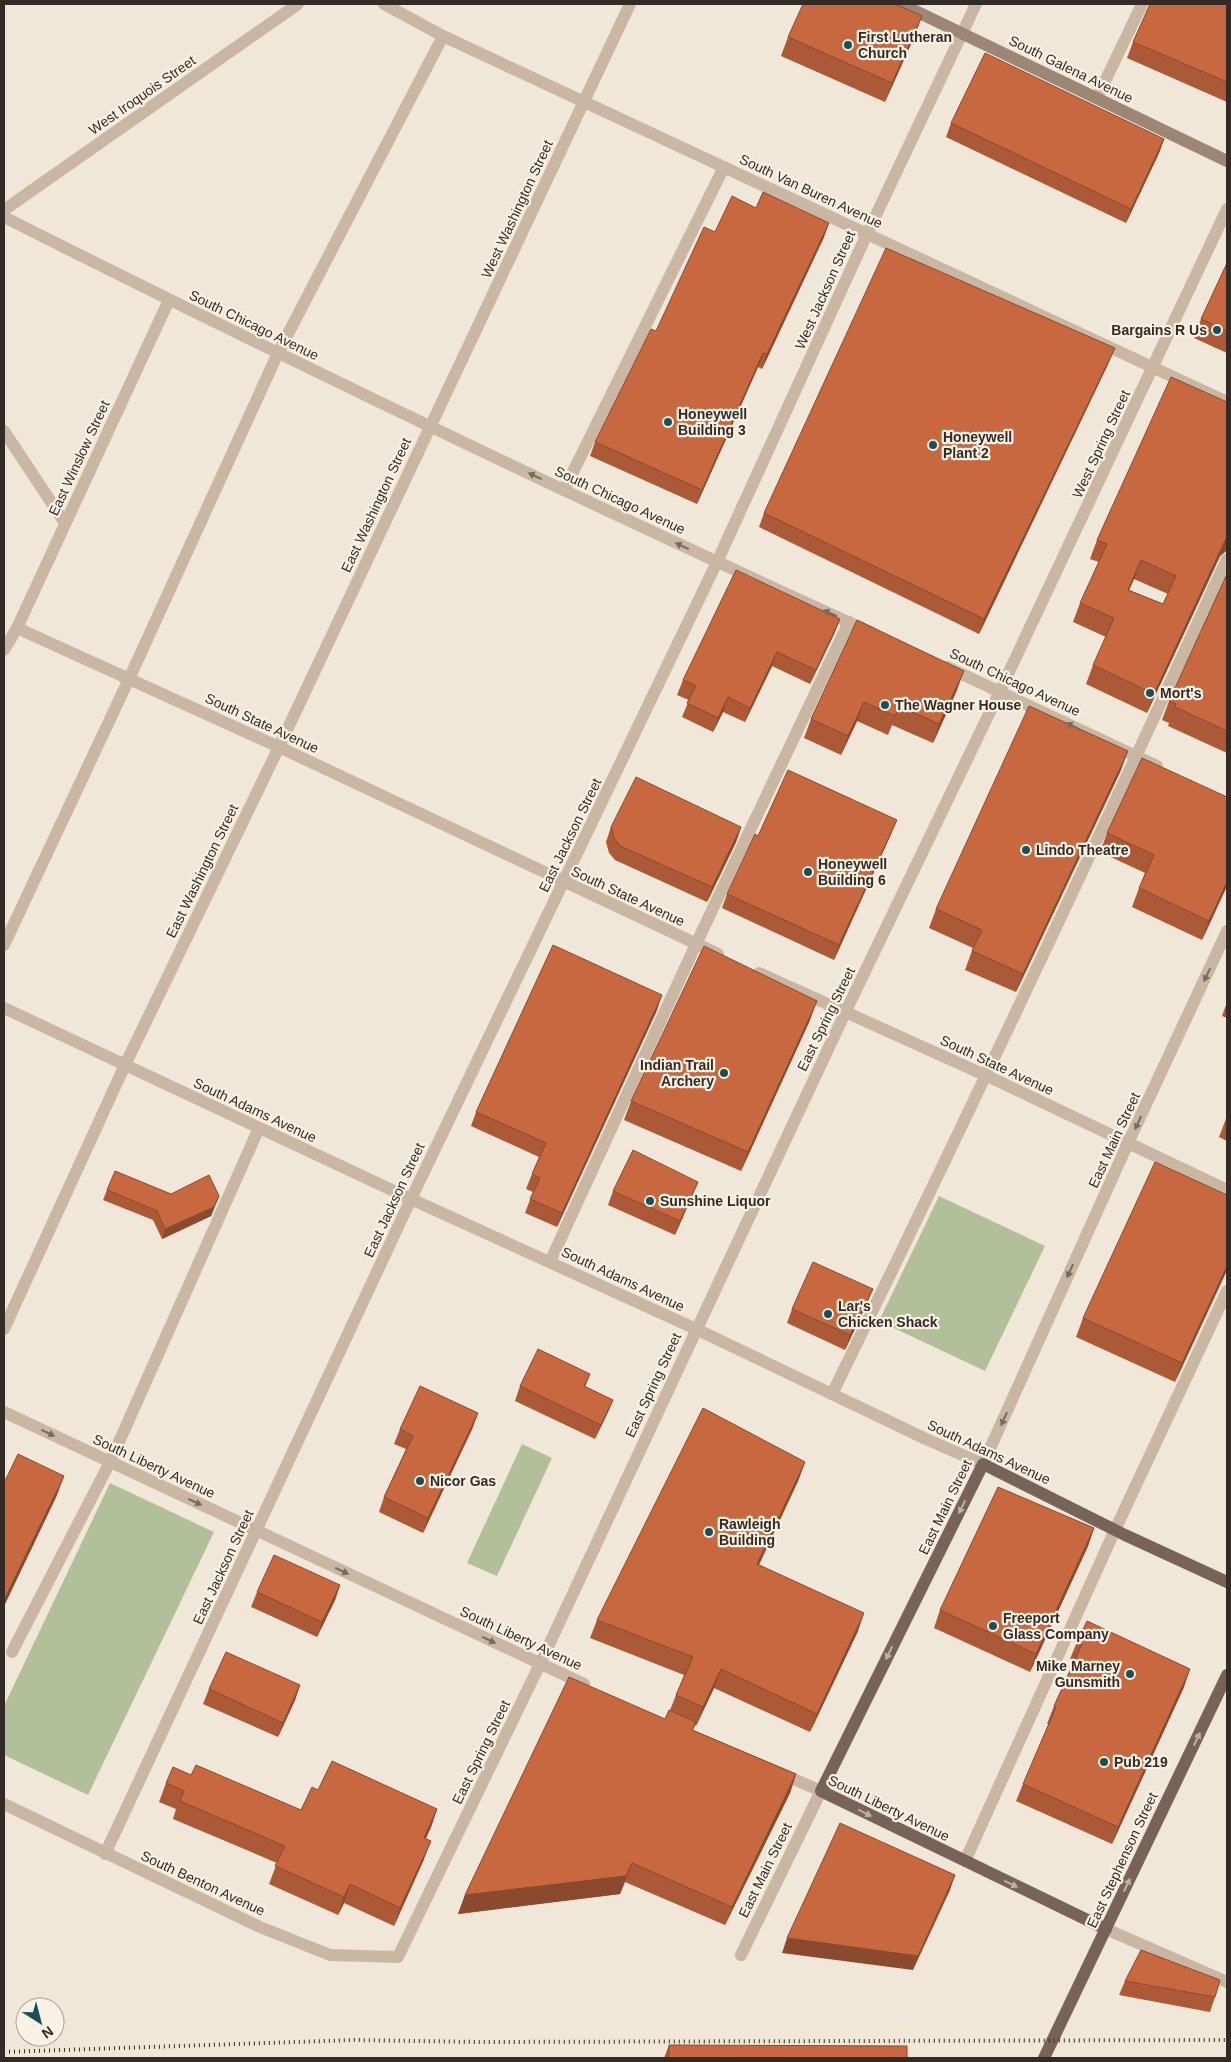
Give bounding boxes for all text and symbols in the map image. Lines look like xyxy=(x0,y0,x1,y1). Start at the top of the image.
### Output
place label: First Lutheran Church xyxy=(858,29,952,61)
street label: South Galena Avenue xyxy=(1006,32,1136,106)
marker: First Lutheran Church xyxy=(842,39,854,51)
street label: West Iroquois Street xyxy=(86,52,199,138)
street label: West Washington Street xyxy=(478,137,556,280)
street label: South Van Buren Avenue xyxy=(737,151,885,231)
street label: West Jackson Street xyxy=(792,228,858,352)
street label: South Chicago Avenue xyxy=(187,287,322,363)
place label: Bargains R Us xyxy=(1111,322,1207,338)
marker: Bargains R Us xyxy=(1211,324,1223,336)
street label: West Spring Street xyxy=(1069,387,1133,501)
street label: East Winslow Street xyxy=(45,398,113,518)
place label: Honeywell Building 3 xyxy=(678,406,747,438)
marker: Honeywell Building 3 xyxy=(662,416,674,428)
place label: Honeywell Plant 2 xyxy=(943,429,1012,461)
street label: East Washington Street xyxy=(338,435,414,575)
marker: Honeywell Plant 2 xyxy=(927,439,939,451)
street label: South Chicago Avenue xyxy=(552,463,688,537)
one-way arrow xyxy=(528,472,542,480)
one-way arrow xyxy=(675,542,689,550)
one-way arrow xyxy=(823,609,837,617)
street label: South Chicago Avenue xyxy=(947,645,1083,719)
place label: Mort's xyxy=(1160,685,1202,701)
marker: Mort's xyxy=(1144,687,1156,699)
street label: South State Avenue xyxy=(203,690,322,756)
place label: The Wagner House xyxy=(895,697,1021,713)
marker: The Wagner House xyxy=(879,699,891,711)
one-way arrow xyxy=(1066,721,1080,729)
street label: East Jackson Street xyxy=(536,775,605,894)
street label: East Washington Street xyxy=(163,802,241,940)
place label: Lindo Theatre xyxy=(1036,842,1129,858)
marker: Lindo Theatre xyxy=(1020,844,1032,856)
place label: Honeywell Building 6 xyxy=(818,856,887,888)
street label: South State Avenue xyxy=(569,863,688,929)
marker: Honeywell Building 6 xyxy=(802,866,814,878)
street label: East Spring Street xyxy=(794,964,858,1074)
one-way arrow xyxy=(1202,968,1210,982)
street label: South State Avenue xyxy=(938,1032,1057,1098)
place label: Indian Trail Archery xyxy=(640,1057,714,1089)
marker: Indian Trail Archery xyxy=(718,1067,730,1079)
street label: South Adams Avenue xyxy=(191,1075,319,1146)
street label: East Main Street xyxy=(1085,1090,1143,1190)
one-way arrow xyxy=(1133,1116,1141,1130)
street label: East Jackson Street xyxy=(360,1140,428,1260)
place label: Sunshine Liquor xyxy=(660,1193,771,1209)
marker: Sunshine Liquor xyxy=(644,1195,656,1207)
street label: South Adams Avenue xyxy=(559,1244,687,1315)
one-way arrow xyxy=(1066,1263,1075,1278)
place label: Lar's Chicken Shack xyxy=(838,1298,938,1330)
marker: Lar's Chicken Shack xyxy=(822,1308,834,1320)
street label: East Spring Street xyxy=(622,1330,684,1440)
one-way arrow xyxy=(999,1412,1007,1426)
street label: South Adams Avenue xyxy=(925,1417,1053,1488)
one-way arrow xyxy=(41,1429,55,1437)
street label: South Liberty Avenue xyxy=(90,1431,218,1501)
street label: East Main Street xyxy=(915,1457,975,1557)
place label: Nicor Gas xyxy=(430,1473,496,1489)
marker: Nicor Gas xyxy=(414,1475,426,1487)
one-way arrow xyxy=(188,1498,202,1506)
one-way arrow xyxy=(957,1500,966,1515)
street label: East Jackson Street xyxy=(189,1507,257,1627)
place label: Rawleigh Building xyxy=(719,1516,780,1548)
marker: Rawleigh Building xyxy=(703,1526,715,1538)
one-way arrow xyxy=(335,1567,349,1575)
street label: South Liberty Avenue xyxy=(457,1603,585,1673)
place label: Freeport Glass Company xyxy=(1003,1610,1109,1642)
marker: Freeport Glass Company xyxy=(987,1620,999,1632)
one-way arrow xyxy=(482,1637,496,1645)
one-way arrow xyxy=(885,1646,893,1660)
place label: Mike Marney Gunsmith xyxy=(1036,1658,1120,1690)
marker: Mike Marney Gunsmith xyxy=(1124,1668,1136,1680)
street label: East Spring Street xyxy=(449,1697,513,1807)
one-way arrow xyxy=(1193,1732,1201,1746)
place label: Pub 219 xyxy=(1114,1754,1168,1770)
marker: Pub 219 xyxy=(1098,1756,1110,1768)
street label: South Liberty Avenue xyxy=(826,1772,952,1844)
street label: East Stephenson Street xyxy=(1084,1790,1161,1930)
one-way arrow xyxy=(858,1809,872,1817)
street label: East Main Street xyxy=(735,1820,795,1920)
street label: South Benton Avenue xyxy=(138,1847,268,1919)
one-way arrow xyxy=(1123,1878,1131,1893)
one-way arrow xyxy=(1004,1880,1018,1888)
north arrow xyxy=(15,1997,65,2047)
text: N xyxy=(39,2023,56,2042)

